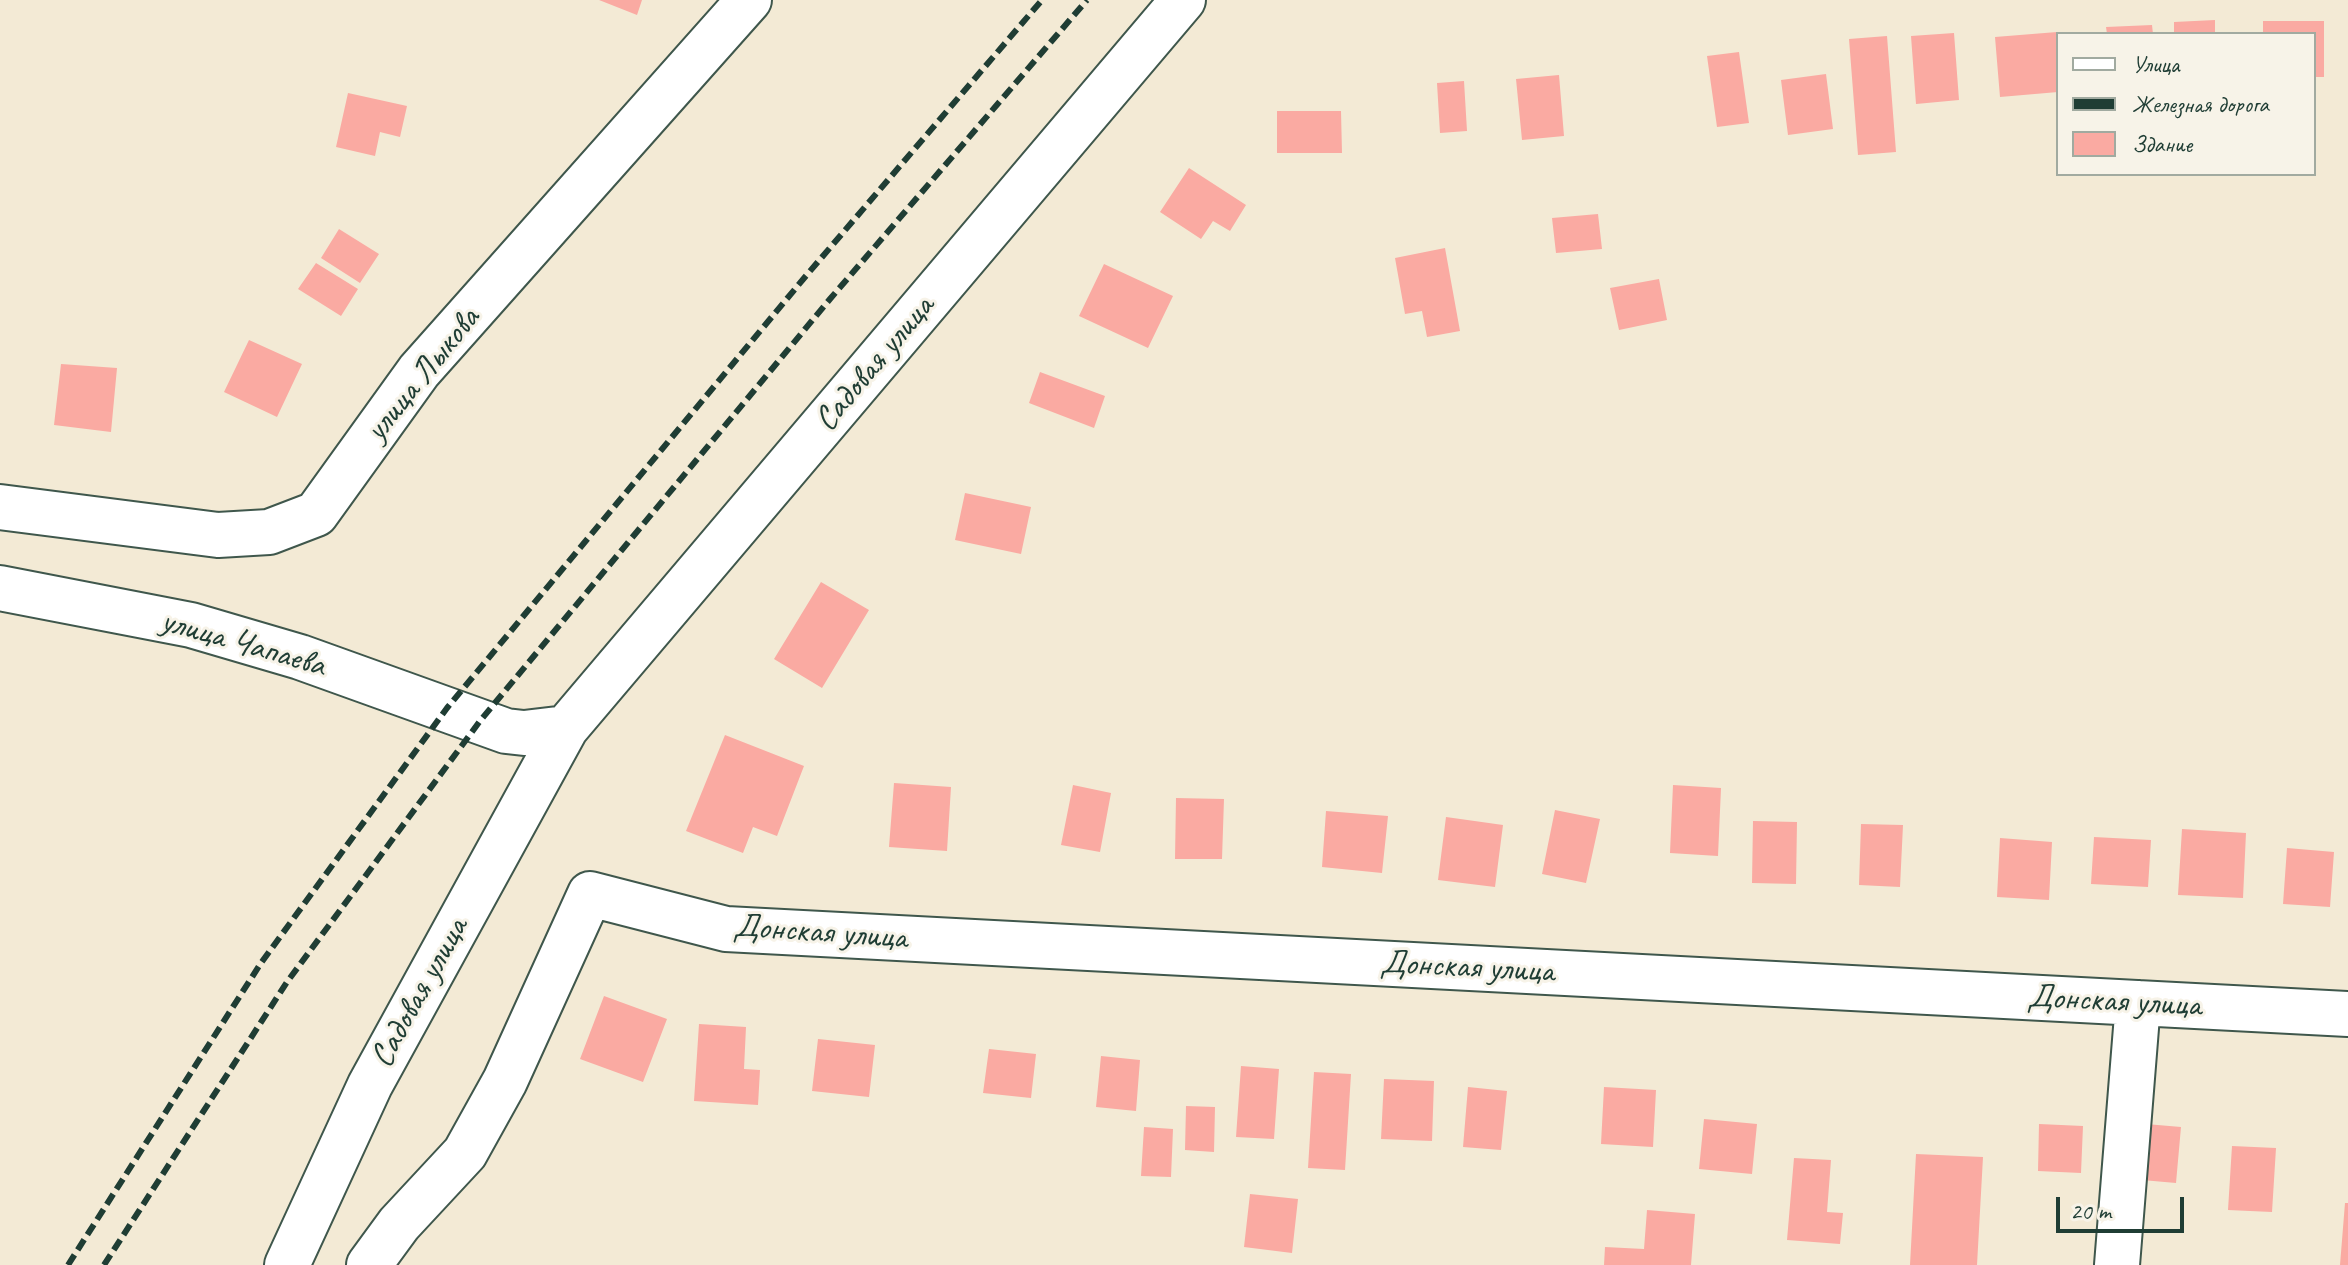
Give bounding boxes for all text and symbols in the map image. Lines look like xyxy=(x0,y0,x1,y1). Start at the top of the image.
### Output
legend xyxy=(2056,32,2316,176)
text: Улица xyxy=(2132,49,2180,79)
text: Железная дорога xyxy=(2132,89,2269,119)
text: Здание xyxy=(2132,129,2192,159)
street label: Садовая улица xyxy=(806,288,944,440)
street label: улица Лыкова xyxy=(357,300,489,450)
street label: улица Чапаева xyxy=(156,601,330,687)
street label: Донская улица xyxy=(732,907,908,959)
street label: Садовая улица xyxy=(362,911,478,1075)
street label: Донская улица xyxy=(1379,943,1555,993)
street label: Донская улица xyxy=(2026,977,2202,1027)
scale bar xyxy=(2060,1181,2188,1231)
text: 20 m xyxy=(2070,1196,2111,1226)

